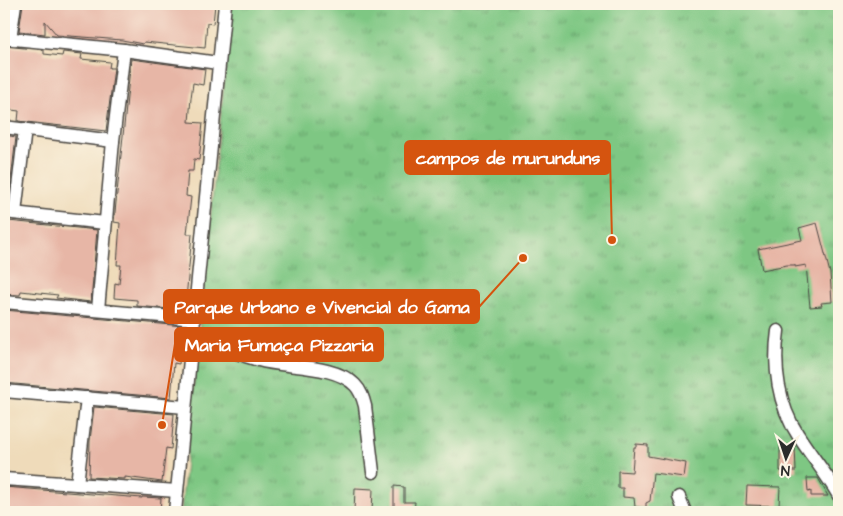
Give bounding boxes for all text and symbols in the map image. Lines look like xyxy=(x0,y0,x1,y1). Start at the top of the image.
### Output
callout: campos de murunduns xyxy=(405,141,610,174)
text: campos de murunduns xyxy=(416,146,600,171)
callout: Parque Urbano e Vivencial do Gama xyxy=(164,290,479,323)
text: Parque Urbano e Vivencial do Gama xyxy=(174,295,470,320)
callout: Maria Fumaça Pizzaria xyxy=(175,328,383,361)
text: Maria Fumaça Pizzaria xyxy=(185,333,374,358)
north arrow xyxy=(760,434,810,484)
text: N xyxy=(780,460,790,480)

